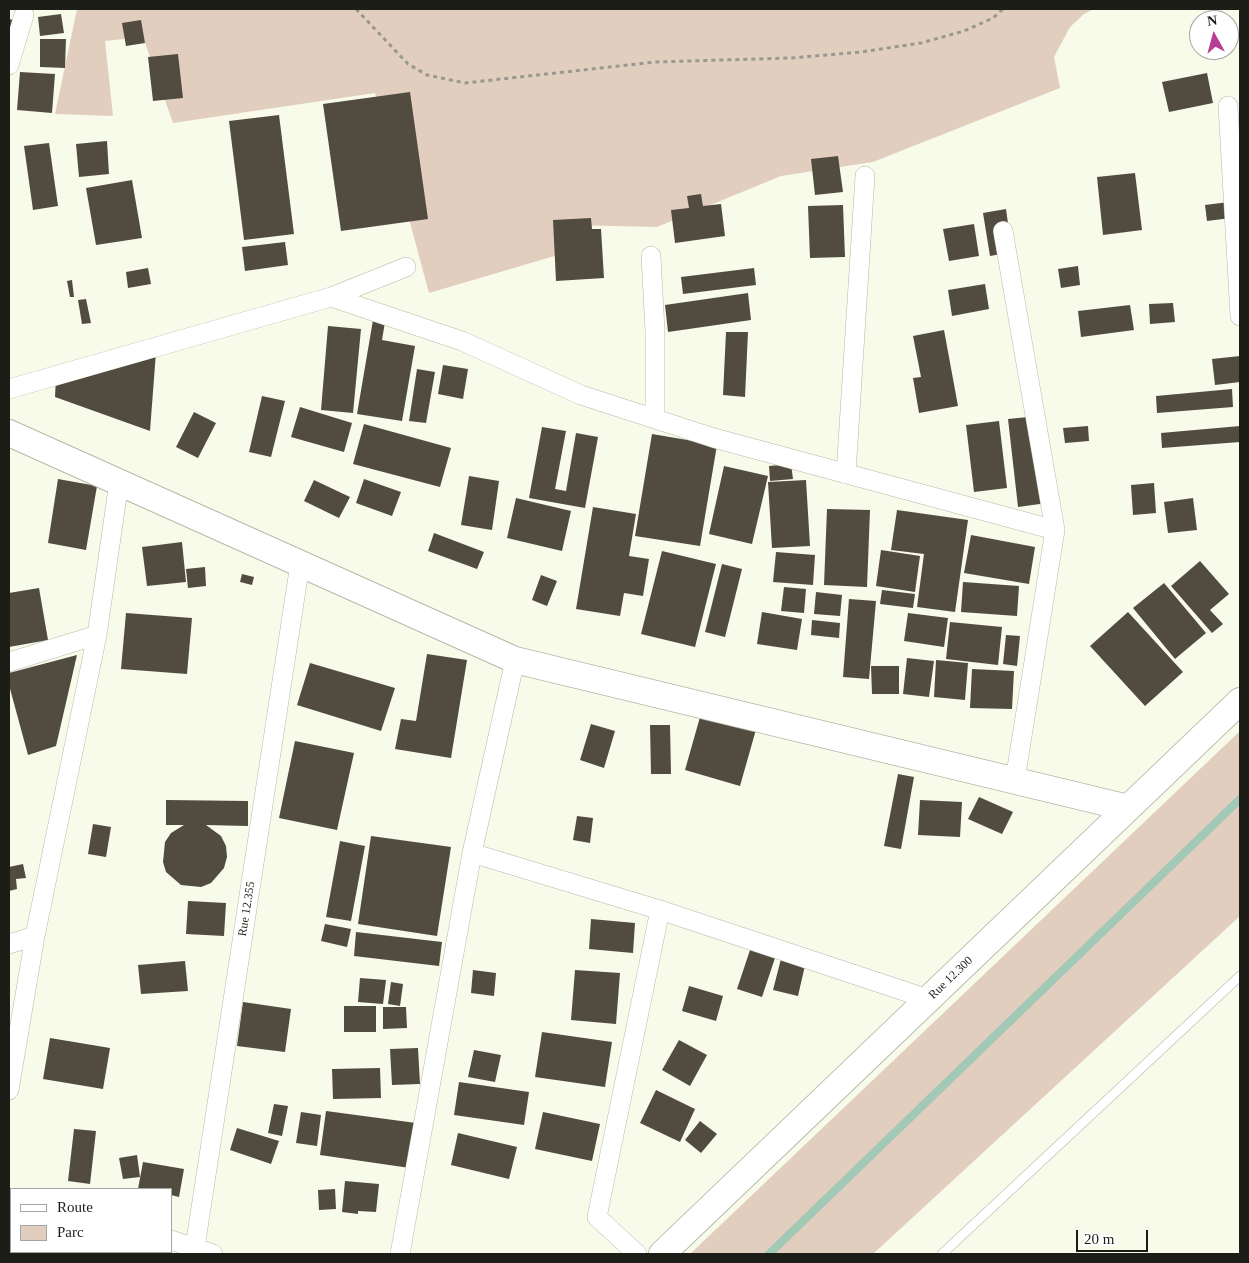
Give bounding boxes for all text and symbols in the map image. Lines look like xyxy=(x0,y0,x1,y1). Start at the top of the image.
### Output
north arrow xyxy=(1189,10,1239,60)
text: N xyxy=(1206,13,1218,29)
street label: Rue 12.355 xyxy=(236,881,258,937)
street label: Rue 12.300 xyxy=(926,954,976,1002)
legend xyxy=(10,1188,172,1253)
text: Route xyxy=(57,1199,93,1215)
scale bar xyxy=(1079,1220,1152,1252)
text: Parc xyxy=(57,1224,84,1240)
text: 20 m xyxy=(1084,1231,1114,1247)

